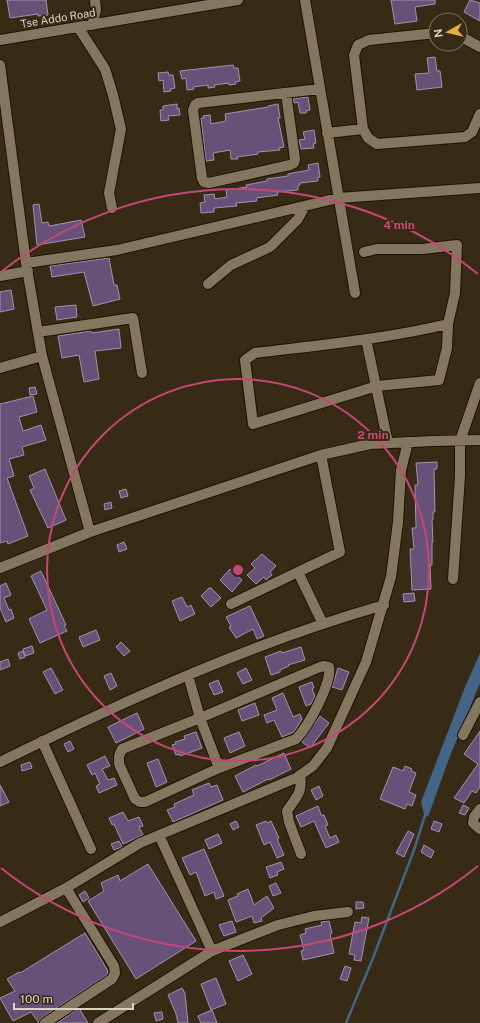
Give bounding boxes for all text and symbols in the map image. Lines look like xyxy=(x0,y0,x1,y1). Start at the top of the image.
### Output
street label: Tse Addo Road xyxy=(20,6,96,30)
north arrow xyxy=(428,12,468,52)
text: N xyxy=(432,28,445,38)
text: 4 min xyxy=(383,218,415,232)
text: 2 min xyxy=(357,428,389,442)
centre of rings xyxy=(231,563,245,577)
scale bar xyxy=(14,985,133,1011)
text: 100 m xyxy=(20,992,53,1006)

